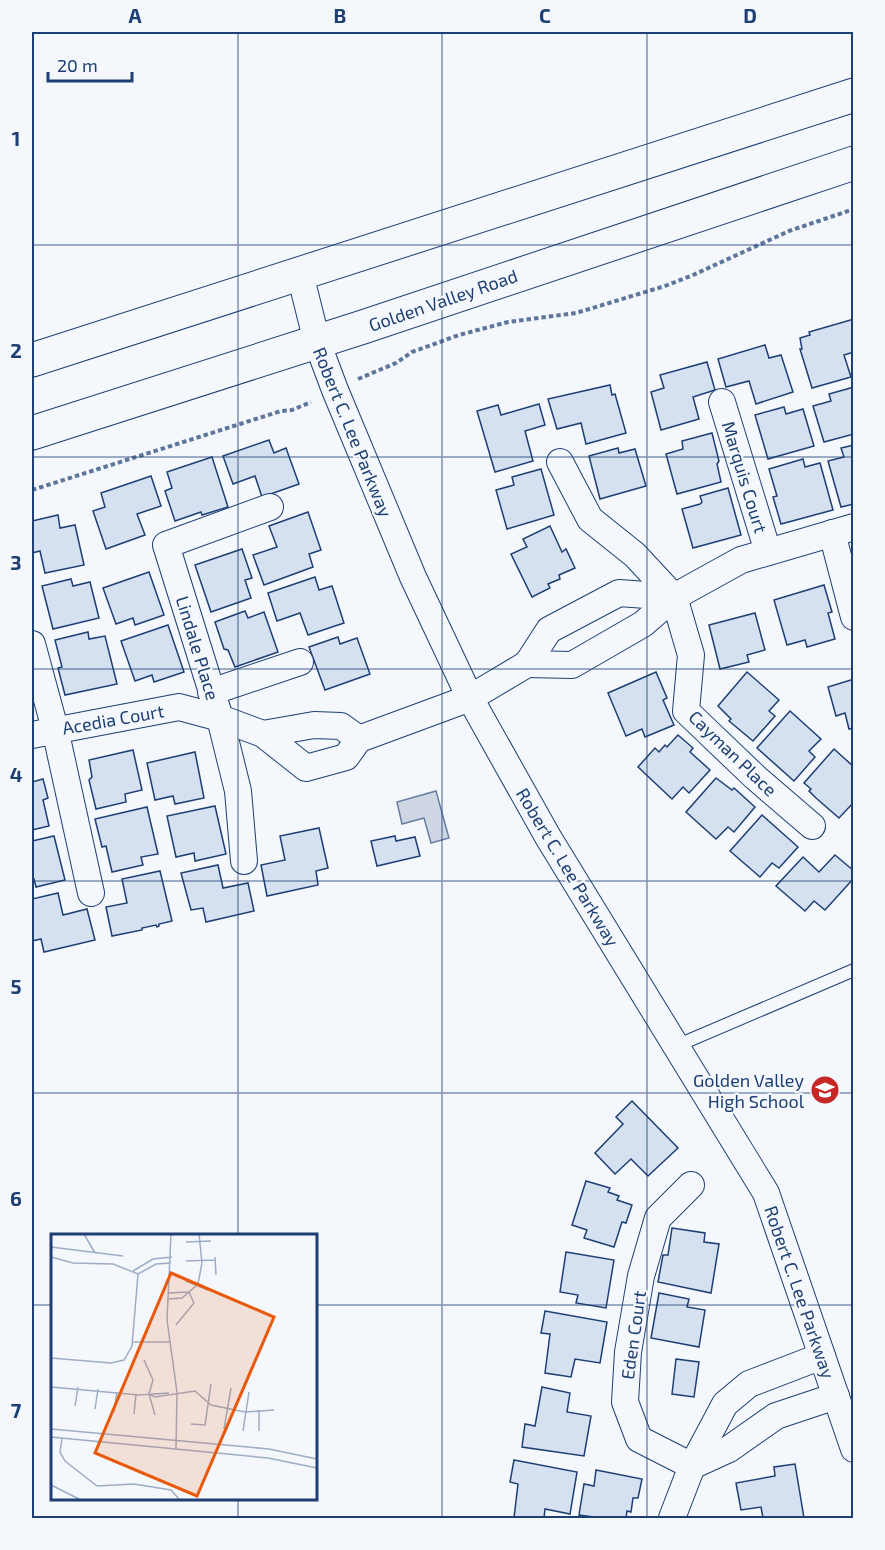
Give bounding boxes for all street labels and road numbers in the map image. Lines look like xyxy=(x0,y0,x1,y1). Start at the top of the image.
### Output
street label: Golden Valley Road xyxy=(366,264,520,336)
street label: Robert C. Lee Parkway xyxy=(309,344,397,521)
street label: Marquis Court xyxy=(718,418,772,536)
street label: Lindale Place xyxy=(172,593,224,703)
street label: Acedia Court xyxy=(60,699,166,739)
street label: Cayman Place xyxy=(684,706,782,800)
street label: Robert C. Lee Parkway xyxy=(512,784,624,951)
street label: Robert C. Lee Parkway xyxy=(760,1203,840,1382)
street label: Eden Court xyxy=(616,1289,650,1381)

